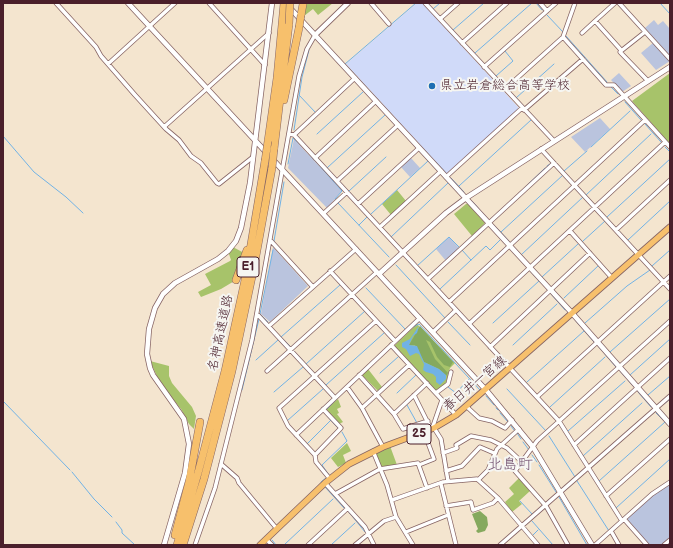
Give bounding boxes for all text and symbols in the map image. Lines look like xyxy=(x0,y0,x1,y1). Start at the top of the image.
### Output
place label: 県立岩倉総合高等学校 xyxy=(440,78,570,94)
marker: 県立岩倉総合高等学校 xyxy=(427,81,437,91)
road number: E1 xyxy=(237,257,259,277)
street label: 名神高速道路 xyxy=(205,293,237,373)
street label: 春日井一宮線 xyxy=(440,353,510,415)
road number: 25 xyxy=(407,424,431,444)
district label: 北島町 xyxy=(488,456,532,474)

